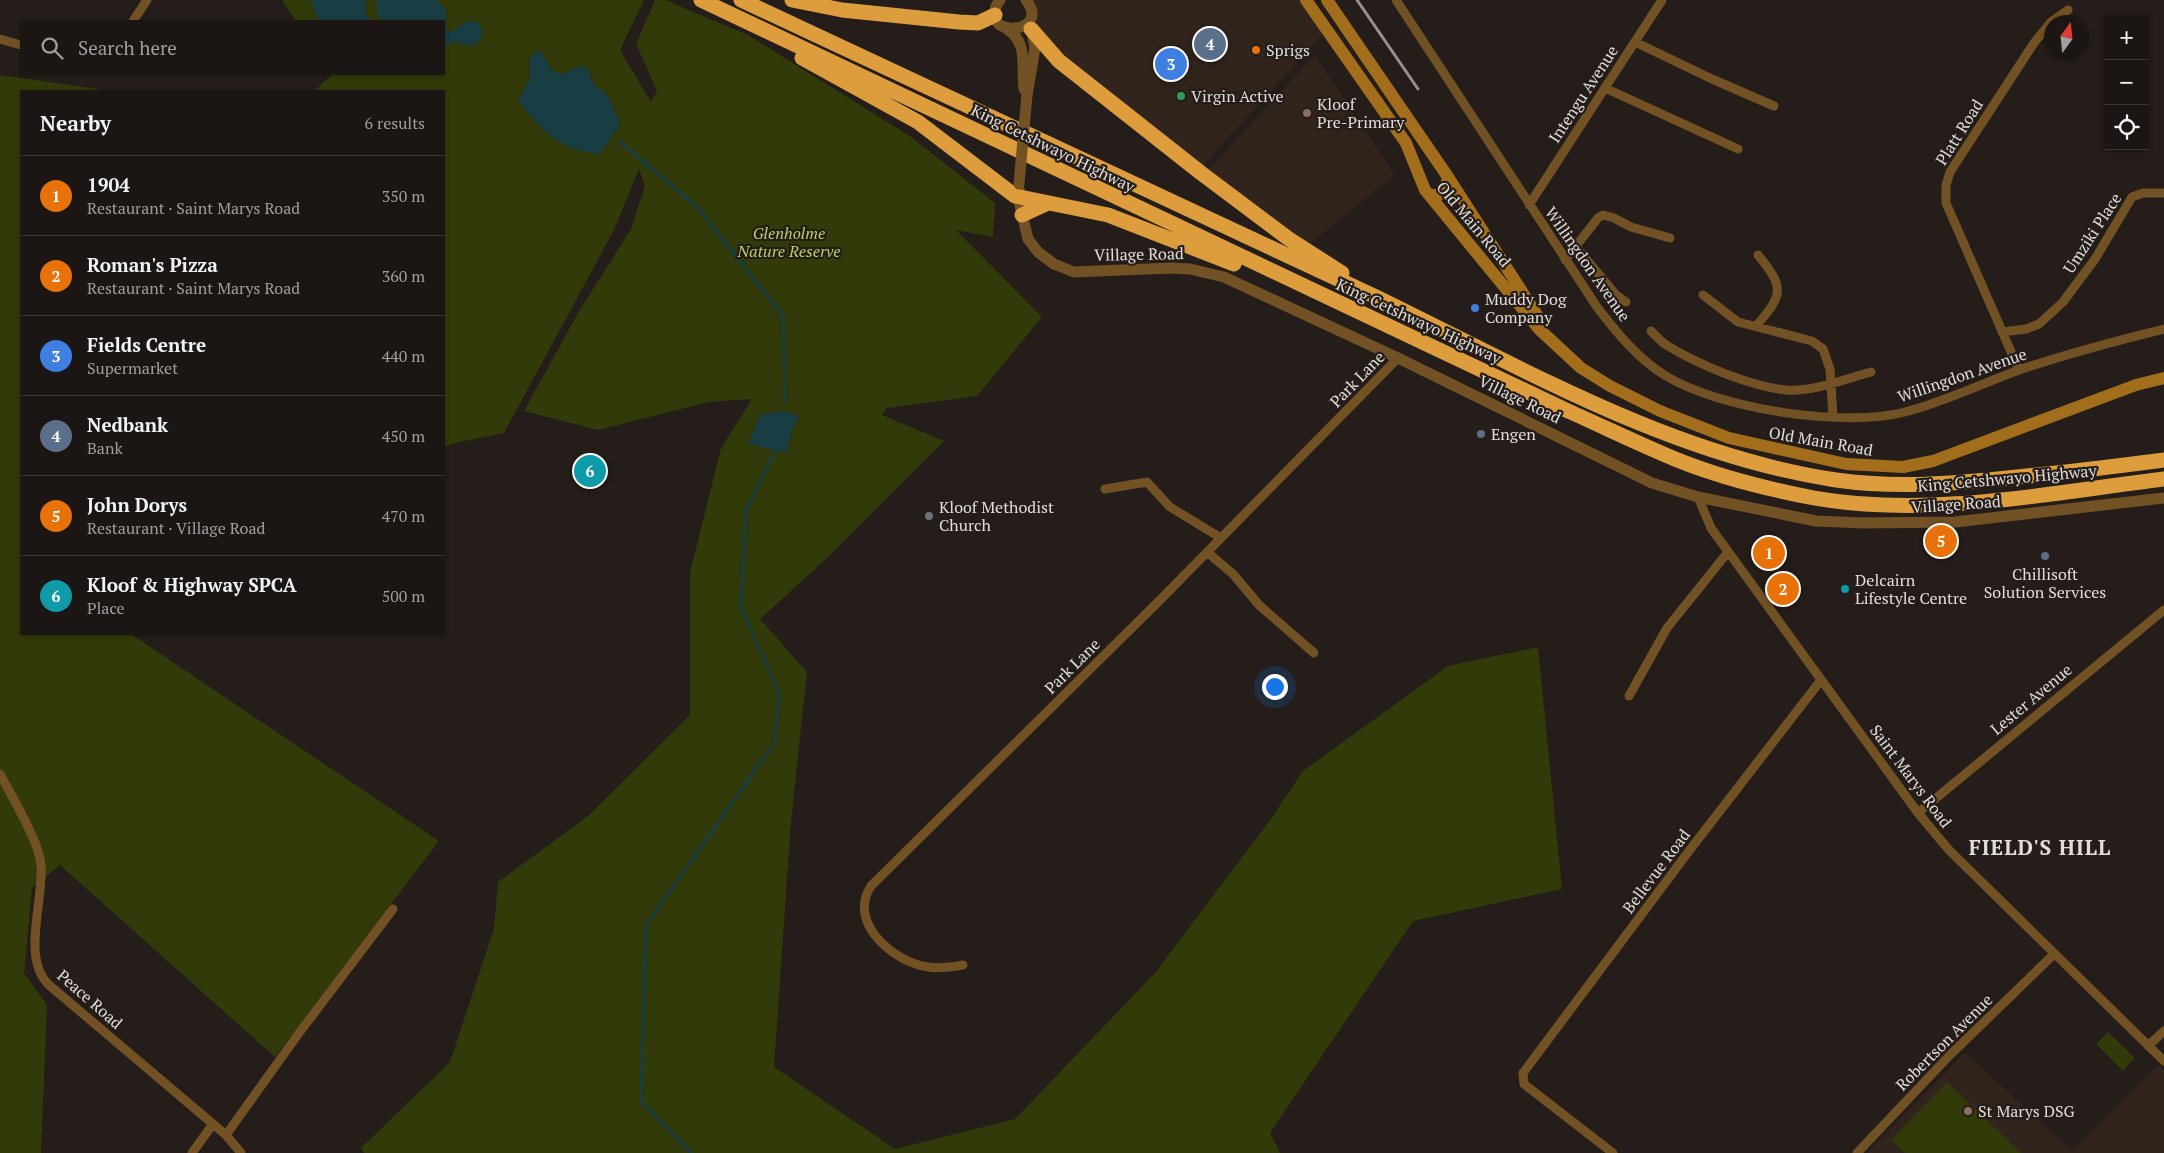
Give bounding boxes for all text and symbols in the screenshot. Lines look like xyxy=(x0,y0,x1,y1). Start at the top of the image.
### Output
north arrow xyxy=(2044,15,2089,60)
map controls xyxy=(2104,15,2149,150)
button: + xyxy=(2104,15,2149,60)
search box xyxy=(20,20,445,75)
pin: 4 xyxy=(1194,25,1226,63)
icon: search xyxy=(38,34,66,62)
text: Search here xyxy=(78,35,177,60)
place label: Sprigs xyxy=(1266,39,1310,61)
street label: Intengu Avenue xyxy=(1543,41,1623,147)
marker: Sprigs xyxy=(1250,44,1262,56)
pin: 3 xyxy=(1155,45,1187,83)
button: − xyxy=(2104,60,2149,105)
place label: Virgin Active xyxy=(1191,85,1284,107)
marker: Virgin Active xyxy=(1175,90,1187,102)
place label: Kloof Pre-Primary xyxy=(1317,93,1405,133)
street label: Platt Road xyxy=(1930,95,1988,169)
street label: King Cetshwayo Highway xyxy=(967,99,1139,198)
button: locate xyxy=(2104,105,2149,150)
marker: Kloof Pre-Primary xyxy=(1301,107,1313,119)
text: Nearby xyxy=(40,109,111,137)
text: 6 results xyxy=(365,112,425,134)
text: 1904 xyxy=(87,172,130,197)
street label: Old Main Road xyxy=(1432,177,1516,271)
text: 1 xyxy=(51,185,61,207)
text: 350 m xyxy=(382,185,425,207)
street label: Umziki Place xyxy=(2058,189,2126,277)
text: Restaurant · Saint Marys Road xyxy=(87,197,300,219)
street label: Willingdon Avenue xyxy=(1540,202,1636,326)
park label: Glenholme Nature Reserve xyxy=(737,222,840,262)
street label: Village Road xyxy=(1094,242,1184,266)
text: Roman's Pizza xyxy=(87,252,218,277)
text: 2 xyxy=(51,265,61,287)
text: 360 m xyxy=(382,265,425,287)
street label: King Cetshwayo Highway xyxy=(1333,273,1506,369)
text: Restaurant · Saint Marys Road xyxy=(87,277,300,299)
place label: Muddy Dog Company xyxy=(1485,288,1567,328)
marker: Muddy Dog Company xyxy=(1469,302,1481,314)
text: Fields Centre xyxy=(87,332,206,357)
street label: Willingdon Avenue xyxy=(1894,343,2030,407)
text: 3 xyxy=(51,345,61,367)
text: 440 m xyxy=(382,345,425,367)
street label: Park Lane xyxy=(1325,346,1389,412)
text: Supermarket xyxy=(87,357,178,379)
street label: Village Road xyxy=(1475,369,1565,429)
text: Nedbank xyxy=(87,412,168,437)
street label: Old Main Road xyxy=(1767,421,1875,461)
place label: Engen xyxy=(1491,423,1536,445)
text: 4 xyxy=(51,425,61,447)
text: 450 m xyxy=(382,425,425,447)
marker: Engen xyxy=(1475,428,1487,440)
text: Bank xyxy=(87,437,123,459)
pin: 6 xyxy=(574,452,606,490)
street label: King Cetshwayo Highway xyxy=(1917,459,2098,497)
street label: Village Road xyxy=(1911,490,2002,518)
text: John Dorys xyxy=(87,492,187,517)
place label: Kloof Methodist Church xyxy=(939,496,1054,536)
text: 5 xyxy=(51,505,61,527)
text: 470 m xyxy=(382,505,425,527)
marker: Kloof Methodist Church xyxy=(923,510,935,522)
text: Restaurant · Village Road xyxy=(87,517,265,539)
pin: 5 xyxy=(1925,522,1957,560)
pin: 1 xyxy=(1753,534,1785,572)
marker: Chillisoft Solution Services xyxy=(2039,550,2051,562)
place label: Chillisoft Solution Services xyxy=(1984,563,2106,603)
place label: Delcairn Lifestyle Centre xyxy=(1855,569,1967,609)
pin: 2 xyxy=(1767,570,1799,608)
text: Kloof & Highway SPCA xyxy=(87,572,297,597)
marker: Delcairn Lifestyle Centre xyxy=(1839,583,1851,595)
text: 6 xyxy=(51,585,61,607)
text: 500 m xyxy=(382,585,425,607)
text: Place xyxy=(87,597,125,619)
street label: Park Lane xyxy=(1039,633,1105,699)
street label: Lester Avenue xyxy=(1986,658,2076,740)
your location xyxy=(1262,674,1288,700)
street label: Saint Marys Road xyxy=(1865,720,1957,832)
street label: Bellevue Road xyxy=(1617,824,1695,918)
district label: FIELD'S HILL xyxy=(1969,833,2111,861)
street label: Peace Road xyxy=(53,964,127,1034)
street label: Robertson Avenue xyxy=(1891,989,1997,1095)
place label: St Marys DSG xyxy=(1978,1100,2075,1122)
marker: St Marys DSG xyxy=(1962,1105,1974,1117)

